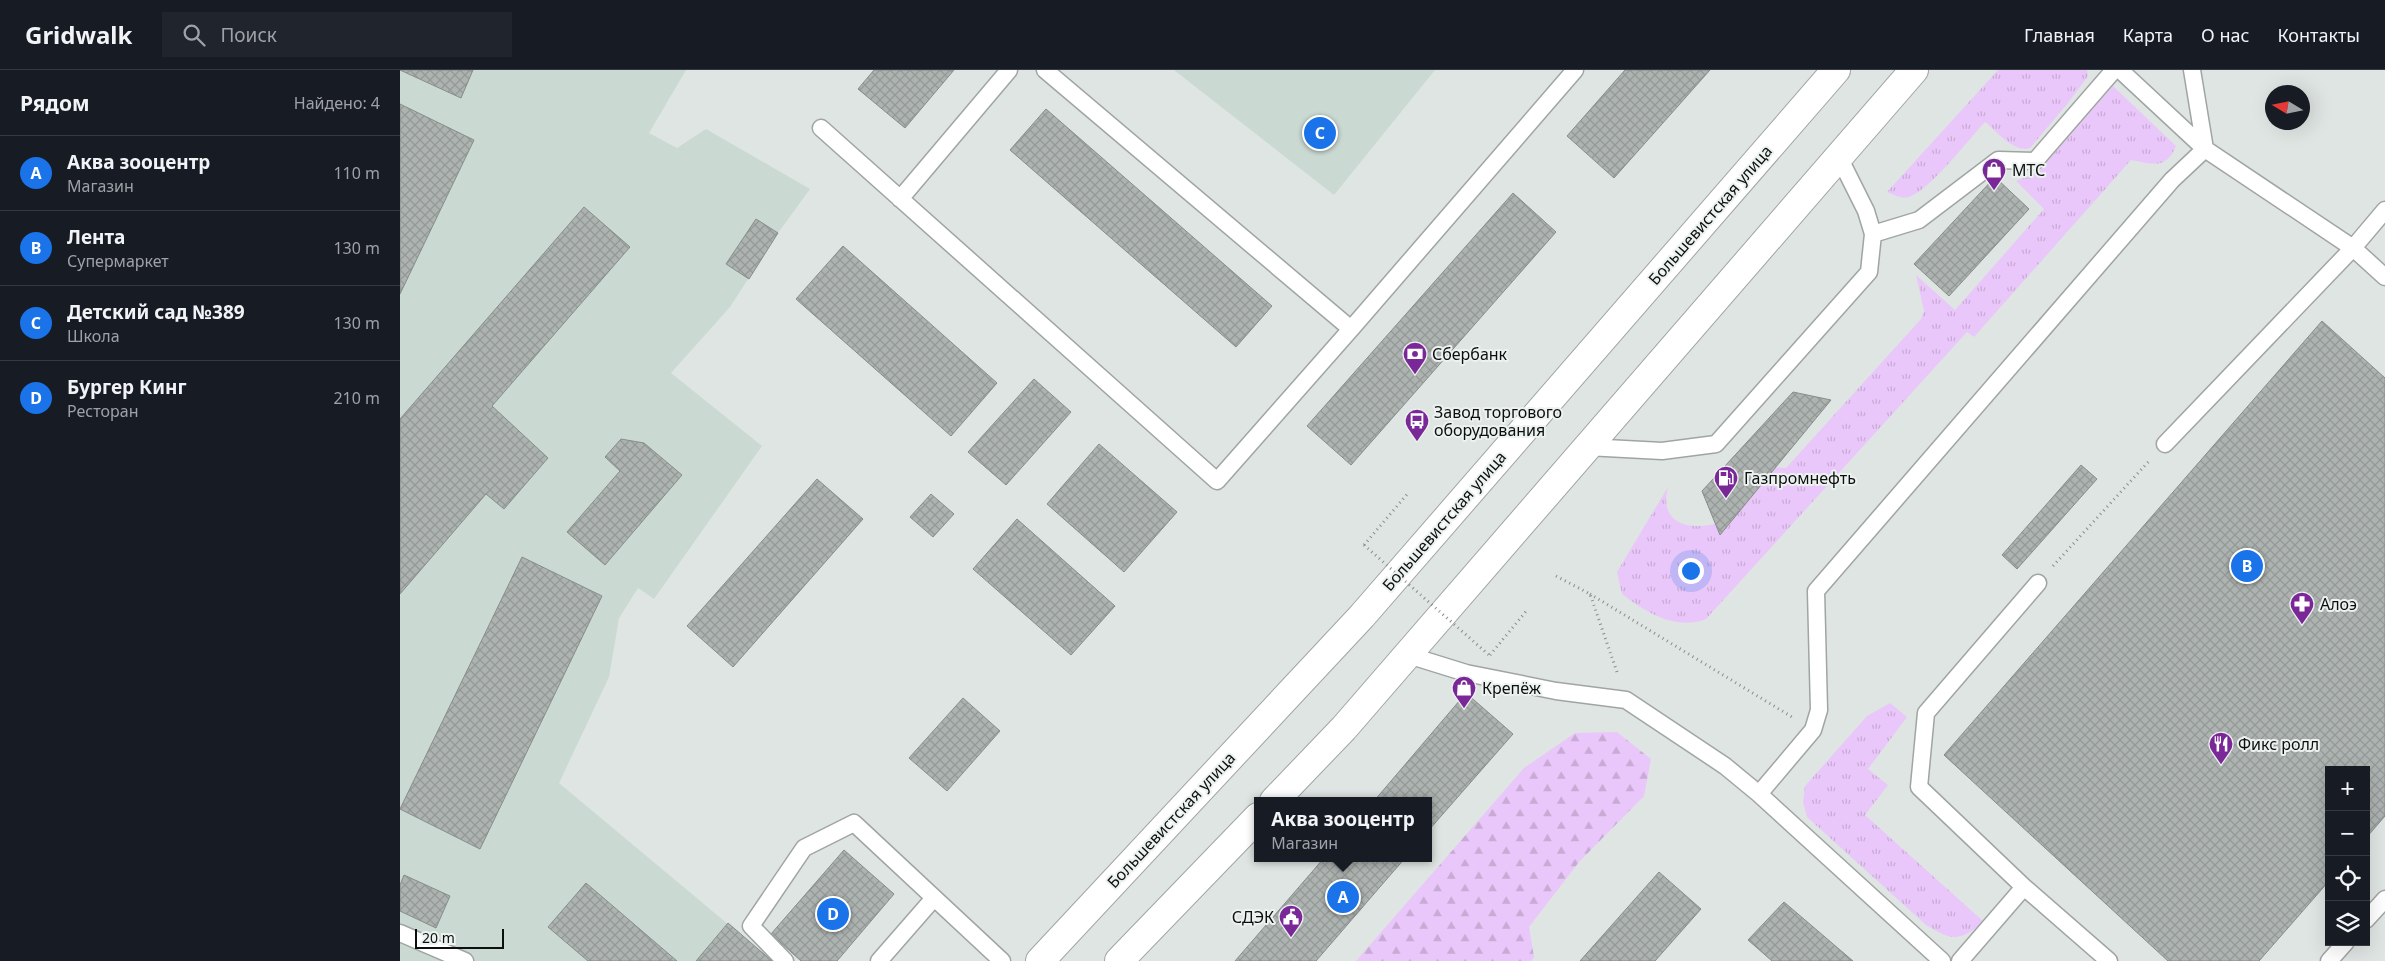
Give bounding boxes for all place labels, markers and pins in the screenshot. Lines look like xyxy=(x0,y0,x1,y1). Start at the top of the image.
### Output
pin: C xyxy=(1304,114,1336,152)
shop icon: МТС xyxy=(1981,157,2007,191)
place label: МТС xyxy=(2012,159,2045,181)
bank icon: Сбербанк xyxy=(1402,341,1428,375)
place label: Сбербанк xyxy=(1432,343,1508,365)
place label: Завод торгового оборудования xyxy=(1434,401,1562,441)
bus stop icon: Завод торгового оборудования xyxy=(1404,408,1430,442)
fuel station icon: Газпромнефть xyxy=(1713,465,1739,499)
place label: Газпромнефть xyxy=(1744,467,1856,489)
pin: B xyxy=(2231,547,2263,585)
pharmacy icon: Алоэ xyxy=(2289,591,2315,625)
place label: Алоэ xyxy=(2320,593,2357,615)
shop icon: Крепёж xyxy=(1451,675,1477,709)
place label: Крепёж xyxy=(1482,677,1542,699)
restaurant icon: Фикс ролл xyxy=(2208,731,2234,765)
place label: Фикс ролл xyxy=(2238,733,2319,755)
pin: A xyxy=(1327,878,1359,916)
pin: D xyxy=(817,895,849,933)
public building icon: СДЭК xyxy=(1278,904,1304,938)
place label: СДЭК xyxy=(1232,906,1274,928)

